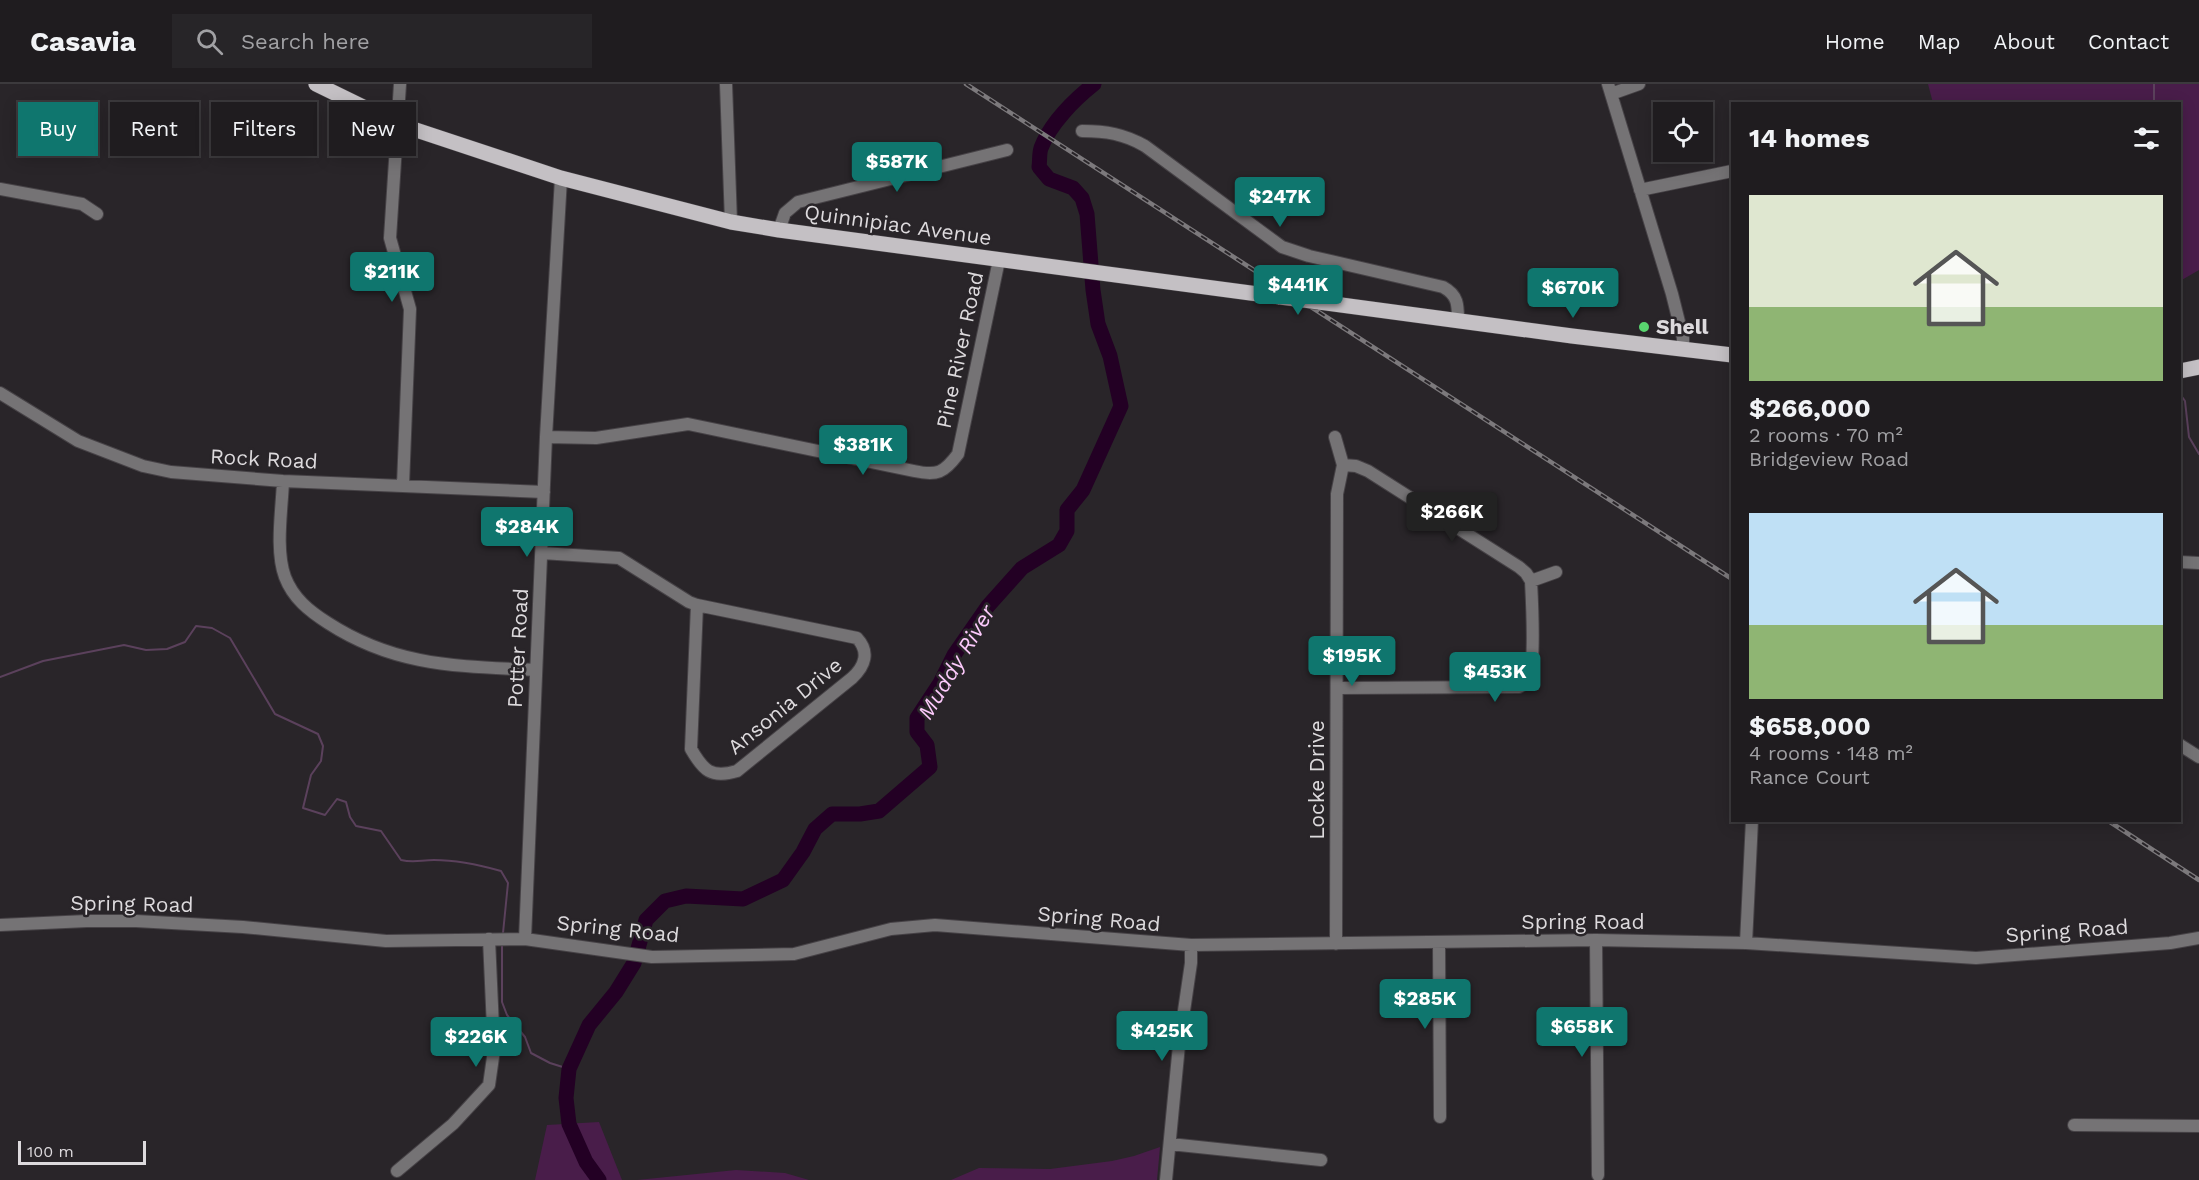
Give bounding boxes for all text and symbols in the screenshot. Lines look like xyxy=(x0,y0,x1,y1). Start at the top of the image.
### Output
search box xyxy=(172,14,592,68)
text: Casavia xyxy=(30,25,136,58)
icon: search xyxy=(193,25,226,58)
text: Search here xyxy=(241,29,370,54)
text: Home xyxy=(1825,29,1885,54)
text: Map xyxy=(1918,29,1961,54)
text: About xyxy=(1994,29,2055,54)
text: Contact xyxy=(2088,29,2169,54)
chip: Buy xyxy=(18,102,98,156)
chip: Rent xyxy=(110,102,199,156)
chip: Filters xyxy=(211,102,317,156)
chip: New xyxy=(329,102,416,156)
map controls xyxy=(1653,102,1713,162)
button: locate xyxy=(1653,102,1713,162)
icon: filters xyxy=(2130,122,2163,155)
text: 14 homes xyxy=(1749,123,1870,153)
pin: $587K xyxy=(855,142,939,193)
text: $587K xyxy=(866,149,928,173)
pin: $247K xyxy=(1238,177,1322,228)
text: $247K xyxy=(1249,184,1311,208)
street label: Quinnipiac Avenue xyxy=(803,199,993,250)
icon: home xyxy=(1902,234,2010,342)
pin: $211K xyxy=(350,252,434,303)
text: $211K xyxy=(364,259,420,283)
pin: $441K xyxy=(1256,265,1340,316)
pin: $670K xyxy=(1531,268,1615,319)
street label: Pine River Road xyxy=(931,269,988,431)
text: $441K xyxy=(1268,272,1328,296)
text: $670K xyxy=(1541,275,1605,299)
place label: Shell xyxy=(1656,314,1709,339)
marker: Shell xyxy=(1637,320,1651,334)
text: $266,000 xyxy=(1749,393,1871,423)
text: 2 rooms · 70 m² xyxy=(1749,423,1903,447)
pin: $381K xyxy=(821,425,905,476)
text: $381K xyxy=(833,432,893,456)
street label: Rock Road xyxy=(210,443,319,474)
text: Bridgeview Road xyxy=(1749,447,1909,471)
pin: $266K xyxy=(1410,492,1494,543)
text: $266K xyxy=(1420,499,1484,523)
pin: $284K xyxy=(485,507,569,558)
text: $284K xyxy=(495,514,559,538)
icon: home xyxy=(1902,552,2010,660)
street label: Potter Road xyxy=(502,587,533,709)
water label: Muddy River xyxy=(913,600,1001,724)
pin: $195K xyxy=(1310,636,1394,687)
text: $195K xyxy=(1322,643,1382,667)
street label: Ansonia Drive xyxy=(722,652,847,759)
pin: $453K xyxy=(1453,652,1537,703)
text: $453K xyxy=(1463,659,1527,683)
text: $658,000 xyxy=(1749,711,1871,741)
street label: Locke Drive xyxy=(1304,720,1329,840)
text: 4 rooms · 148 m² xyxy=(1749,741,1913,765)
text: Rance Court xyxy=(1749,765,1870,789)
street label: Spring Road xyxy=(70,890,194,917)
street label: Spring Road xyxy=(1037,901,1162,936)
street label: Spring Road xyxy=(1521,909,1645,934)
street label: Spring Road xyxy=(555,910,681,947)
street label: Spring Road xyxy=(2005,914,2129,947)
pin: $285K xyxy=(1383,979,1467,1030)
text: $285K xyxy=(1394,986,1456,1010)
pin: $658K xyxy=(1540,1007,1624,1058)
pin: $425K xyxy=(1120,1011,1204,1062)
text: $658K xyxy=(1550,1014,1614,1038)
pin: $226K xyxy=(434,1017,518,1068)
text: $425K xyxy=(1131,1018,1193,1042)
text: $226K xyxy=(445,1024,507,1048)
scale bar xyxy=(18,1138,146,1166)
text: 100 m xyxy=(27,1142,74,1161)

